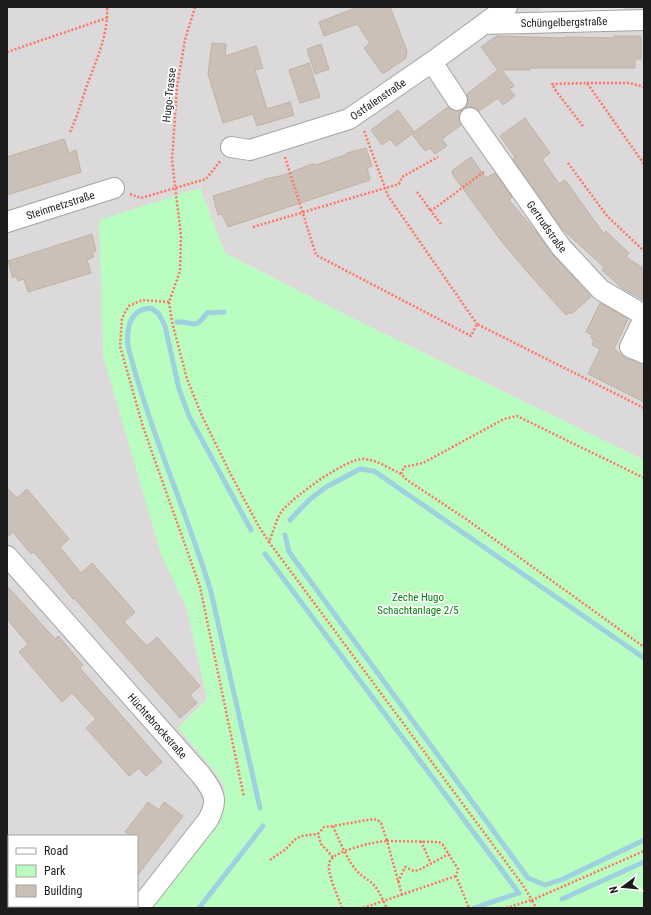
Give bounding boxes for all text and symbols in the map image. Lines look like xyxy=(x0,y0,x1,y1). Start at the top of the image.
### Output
street label: Schüngelbergstraße xyxy=(520,15,608,30)
street label: Hugo-Trasse xyxy=(160,67,179,123)
street label: Ostfalenstraße xyxy=(348,76,408,123)
street label: Steinmetzstraße xyxy=(25,189,96,222)
street label: Gertrudstraße xyxy=(524,199,569,256)
park label: Zeche Hugo Schachtanlage 2/5 xyxy=(377,591,459,617)
street label: Hüchtebrockstraße xyxy=(125,691,189,762)
legend xyxy=(8,835,138,907)
text: Road xyxy=(44,844,68,858)
text: Park xyxy=(44,864,66,878)
north arrow xyxy=(603,867,643,907)
text: Building xyxy=(44,884,82,898)
text: N xyxy=(607,884,621,895)

